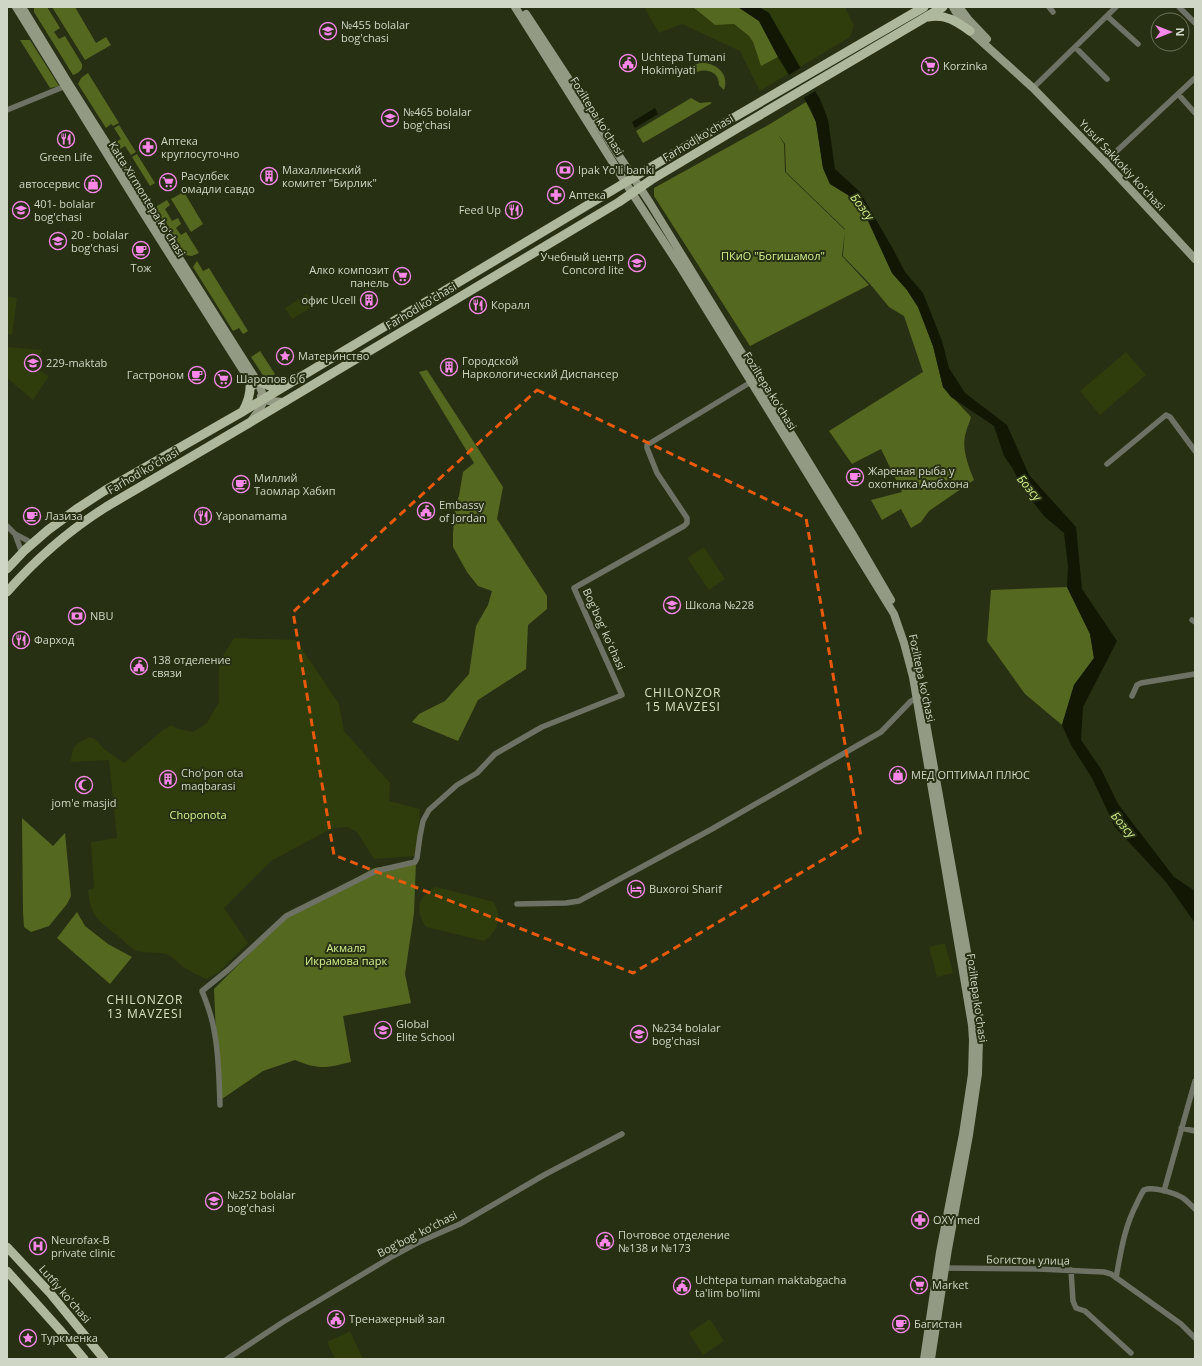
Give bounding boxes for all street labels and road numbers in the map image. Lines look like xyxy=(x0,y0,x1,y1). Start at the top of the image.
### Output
street label: Foziltepa ko'chasi xyxy=(567,74,628,158)
street label: Farhod ko'chasi xyxy=(660,110,736,165)
street label: Yusuf Sakkokiy ko'chasi xyxy=(1076,116,1169,214)
street label: Katta Xirmontepa koʻchasi xyxy=(106,138,189,259)
street label: Farhod ko'chasi xyxy=(383,278,459,333)
street label: Foziltepa ko'chasi xyxy=(740,349,801,433)
street label: Farhod ko'chasi xyxy=(104,444,181,497)
street label: Bogʻbogʻ koʻchasi xyxy=(580,586,629,672)
street label: Foziltepa ko'chasi xyxy=(906,632,939,723)
street label: Foziltepa ko'chasi xyxy=(964,952,991,1043)
street label: Bogʻbogʻ koʻchasi xyxy=(374,1207,459,1260)
street label: Богистон улица xyxy=(986,1251,1070,1268)
street label: Lutfiy ko'chasi xyxy=(36,1261,95,1326)

